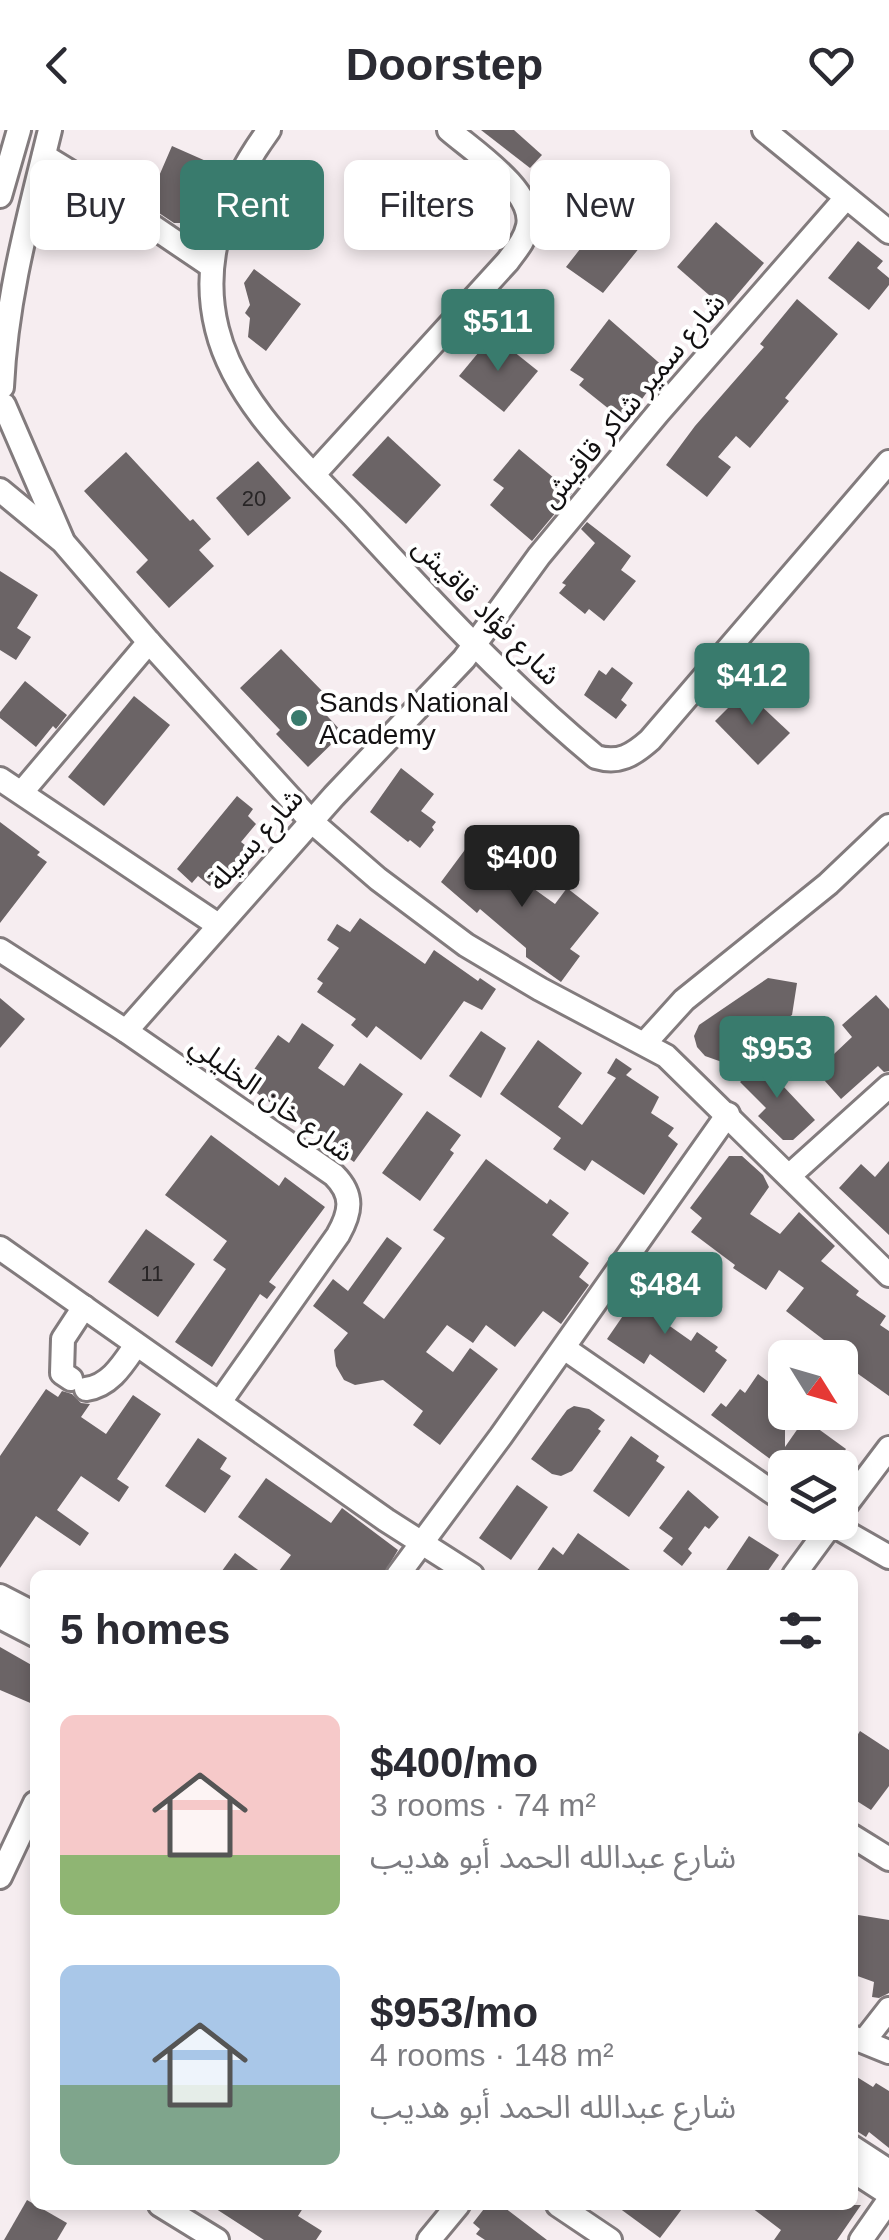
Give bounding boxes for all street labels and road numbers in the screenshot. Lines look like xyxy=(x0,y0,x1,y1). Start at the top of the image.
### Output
street label: شارع سمير شاكر قاقيش xyxy=(534,287,735,517)
street label: شارع فؤاد قاقيش xyxy=(403,531,567,695)
street label: شارع بسيلة xyxy=(202,782,313,900)
street label: شارع خان الخليلي xyxy=(181,1029,359,1172)

